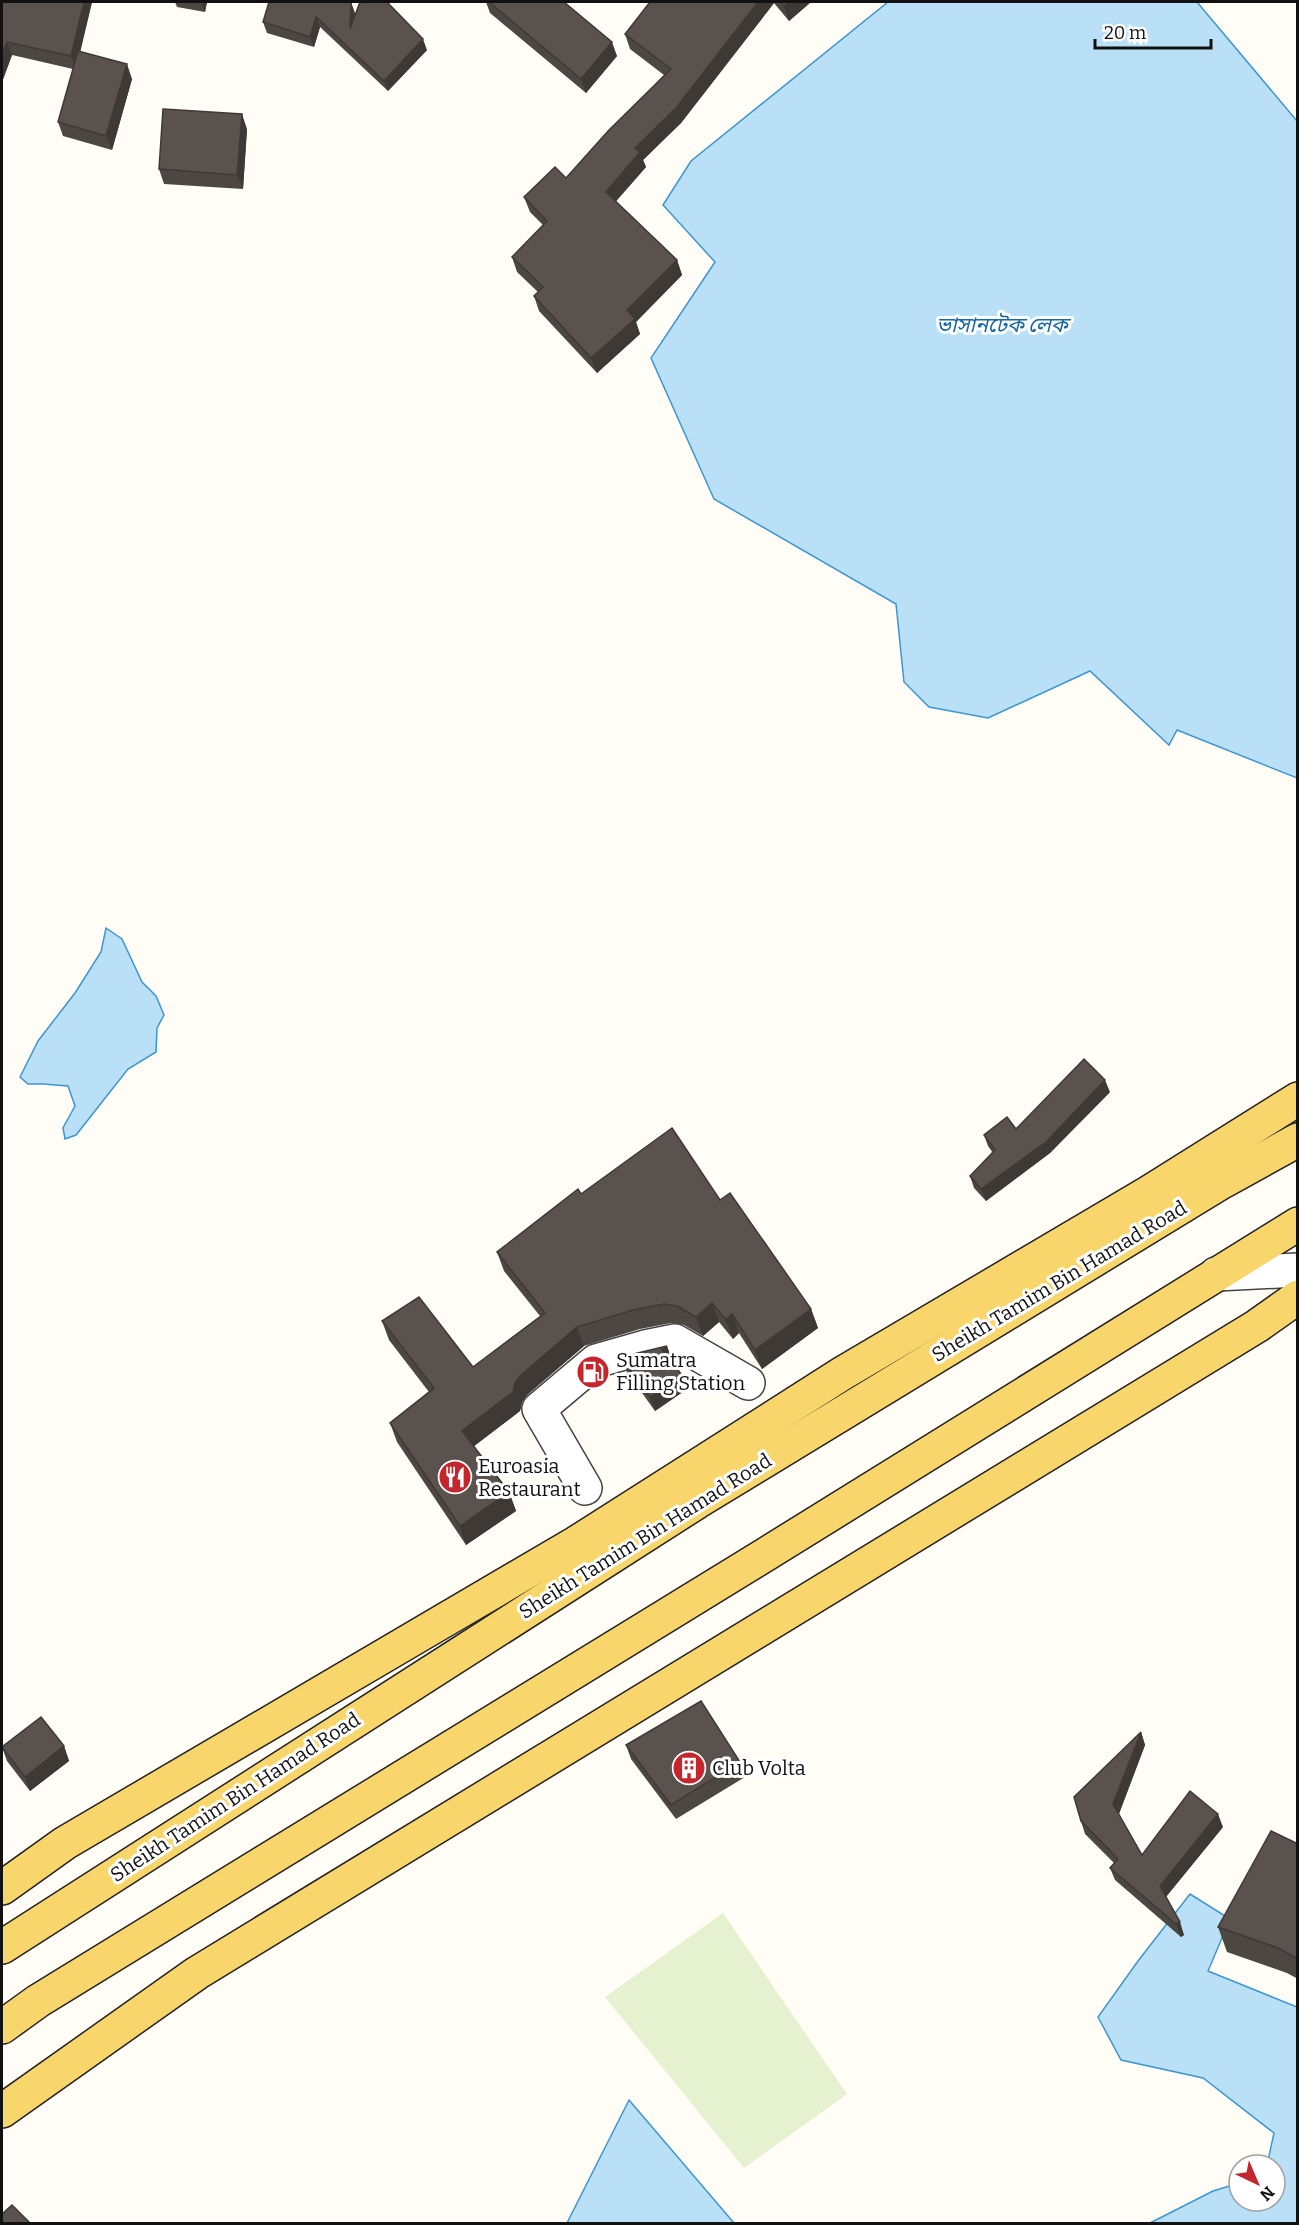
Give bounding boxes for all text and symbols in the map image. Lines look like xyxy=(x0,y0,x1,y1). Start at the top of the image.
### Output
scale bar xyxy=(1095,12,1210,50)
text: 20 m xyxy=(1104,22,1146,44)
water label: ভাসানটেক লেক xyxy=(936,312,1072,338)
street label: Sheikh Tamim Bin Hamad Road xyxy=(927,1195,1191,1367)
place label: Sumatra Filling Station xyxy=(616,1348,746,1395)
fuel station icon: Sumatra Filling Station xyxy=(575,1354,611,1390)
street label: Sheikh Tamim Bin Hamad Road xyxy=(514,1448,776,1624)
place label: Euroasia Restaurant xyxy=(478,1454,581,1501)
restaurant icon: Euroasia Restaurant xyxy=(437,1459,473,1495)
street label: Sheikh Tamim Bin Hamad Road xyxy=(106,1707,365,1887)
building icon: Club Volta xyxy=(671,1750,707,1786)
place label: Club Volta xyxy=(712,1756,806,1780)
north arrow xyxy=(1227,2153,1287,2213)
text: N xyxy=(1256,2182,1278,2205)

